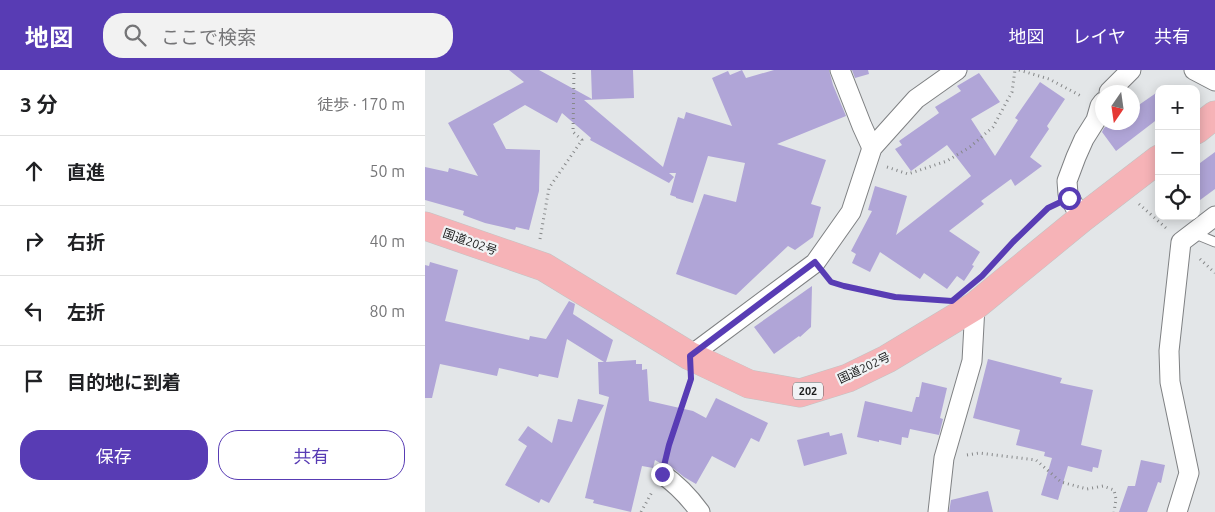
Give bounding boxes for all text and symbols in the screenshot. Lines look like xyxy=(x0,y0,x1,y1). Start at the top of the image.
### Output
search box xyxy=(103,13,453,58)
icon: search xyxy=(121,21,149,49)
text: 地図 xyxy=(25,24,73,51)
text: ここで検索 xyxy=(161,26,256,48)
text: 地図 xyxy=(1009,26,1045,46)
text: レイヤ xyxy=(1073,26,1126,46)
text: 共有 xyxy=(1154,26,1190,46)
north arrow xyxy=(1095,85,1140,130)
map controls xyxy=(1155,85,1200,220)
button: + xyxy=(1155,85,1200,130)
text: 3 分 xyxy=(20,92,58,116)
text: 徒歩 · 170 m xyxy=(317,95,405,113)
button: − xyxy=(1155,130,1200,175)
icon: ahead xyxy=(20,157,48,185)
text: 直進 xyxy=(67,161,105,183)
text: 50 m xyxy=(369,162,405,180)
button: locate xyxy=(1155,175,1200,220)
route start xyxy=(1058,187,1081,210)
street label: 国道202号 xyxy=(441,226,499,257)
icon: right xyxy=(20,227,48,255)
text: 右折 xyxy=(67,231,105,253)
text: 40 m xyxy=(369,232,405,250)
icon: left xyxy=(20,297,48,325)
text: 左折 xyxy=(67,301,105,323)
text: 80 m xyxy=(369,302,405,320)
street label: 国道202号 xyxy=(836,350,892,385)
icon: arrive xyxy=(20,367,48,395)
text: 目的地に到着 xyxy=(67,371,181,393)
road number: 202 xyxy=(793,382,823,400)
button: 保存 xyxy=(20,430,208,480)
button: 共有 xyxy=(218,430,405,480)
route end xyxy=(651,463,674,486)

